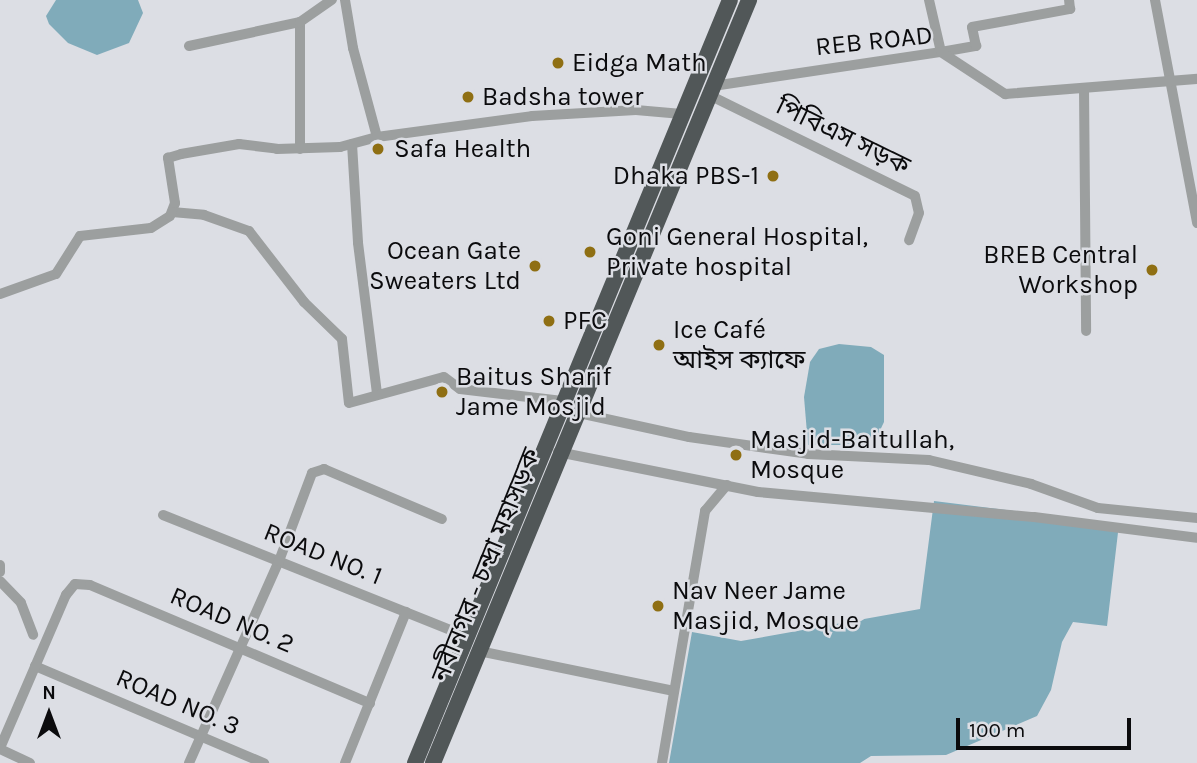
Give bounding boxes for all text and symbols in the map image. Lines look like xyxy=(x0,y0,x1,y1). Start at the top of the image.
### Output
street label: REB ROAD xyxy=(814,19,934,63)
place label: Eidga Math xyxy=(572,47,707,79)
marker: Eidga Math xyxy=(550,55,566,71)
place label: Badsha tower xyxy=(482,81,643,113)
marker: Badsha tower xyxy=(460,89,476,105)
street label: পিবিএস সড়ক xyxy=(771,90,915,182)
place label: Safa Health xyxy=(394,133,531,165)
marker: Safa Health xyxy=(368,139,388,159)
place label: Dhaka PBS-1 xyxy=(613,160,759,192)
marker: Dhaka PBS-1 xyxy=(765,168,781,184)
place label: Goni General Hospital, Private hospital xyxy=(606,221,868,282)
place label: Ocean Gate Sweaters Ltd xyxy=(369,235,521,296)
place label: BREB Central Workshop xyxy=(983,239,1138,300)
marker: Goni General Hospital, Private hospital xyxy=(580,242,600,262)
marker: Ocean Gate Sweaters Ltd xyxy=(527,258,543,274)
marker: BREB Central Workshop xyxy=(1144,262,1160,278)
place label: PFC xyxy=(563,305,607,337)
marker: PFC xyxy=(541,313,557,329)
place label: Ice Café আইস ক্যাফে xyxy=(673,314,805,376)
marker: Ice Café আইস ক্যাফে xyxy=(651,337,667,353)
place label: Baitus Sharif Jame Mosjid xyxy=(456,361,611,422)
marker: Baitus Sharif Jame Mosjid xyxy=(434,384,450,400)
place label: Masjid-Baitullah, Mosque xyxy=(750,424,954,486)
street label: নবীনগর - চন্দ্রা মহাসড়ক xyxy=(425,444,547,686)
marker: Masjid-Baitullah, Mosque xyxy=(728,447,744,463)
street label: ROAD NO. 1 xyxy=(259,516,387,592)
place label: Nav Neer Jame Masjid, Mosque xyxy=(672,575,859,636)
street label: ROAD NO. 2 xyxy=(165,580,299,660)
marker: Nav Neer Jame Masjid, Mosque xyxy=(650,598,666,614)
street label: ROAD NO. 3 xyxy=(111,662,245,742)
north arrow xyxy=(14,679,84,749)
text: N xyxy=(42,682,56,704)
scale bar xyxy=(959,704,1134,748)
text: 100 m xyxy=(969,718,1026,742)

